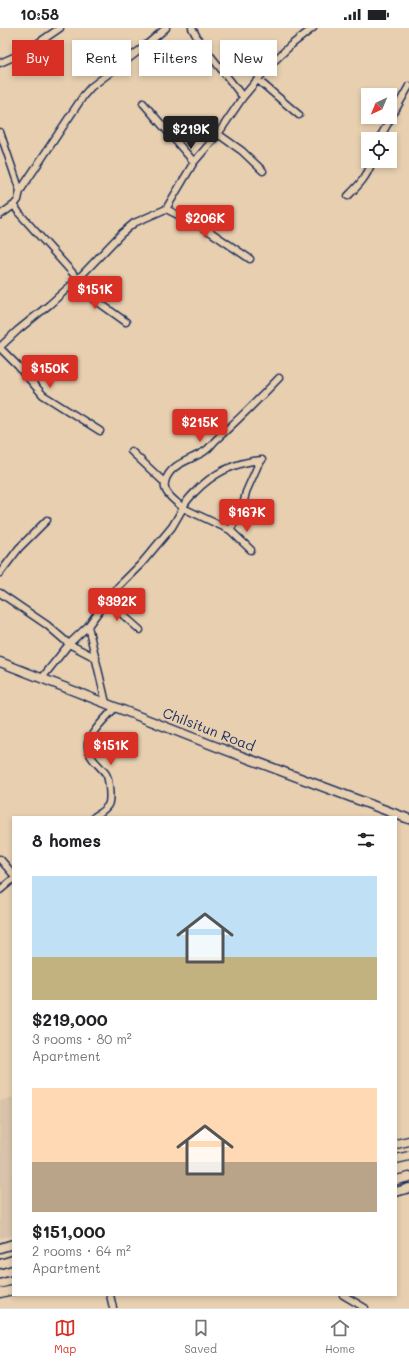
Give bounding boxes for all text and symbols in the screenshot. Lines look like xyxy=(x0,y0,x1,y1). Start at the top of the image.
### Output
text: 10:58 xyxy=(20,4,59,24)
chip: Buy xyxy=(12,40,64,76)
chip: Rent xyxy=(72,40,131,76)
chip: Filters xyxy=(139,40,212,76)
chip: New xyxy=(220,40,277,76)
north arrow xyxy=(361,88,397,124)
map controls xyxy=(361,88,397,168)
pin: $219K xyxy=(163,116,219,150)
text: $219K xyxy=(172,120,210,137)
button: locate xyxy=(361,132,397,168)
pin: $206K xyxy=(177,205,233,239)
text: $206K xyxy=(185,209,225,226)
pin: $151K xyxy=(67,276,123,310)
text: $151K xyxy=(77,280,113,297)
pin: $150K xyxy=(22,355,78,389)
text: $150K xyxy=(31,359,69,376)
pin: $215K xyxy=(172,409,228,443)
text: $215K xyxy=(181,413,219,430)
pin: $167K xyxy=(219,499,275,533)
text: $167K xyxy=(228,503,266,520)
pin: $392K xyxy=(89,588,145,622)
text: $392K xyxy=(97,592,137,609)
street label: Chilsitun Road xyxy=(160,703,258,755)
pin: $151K xyxy=(83,732,139,766)
text: $151K xyxy=(93,736,129,753)
text: 8 homes xyxy=(32,829,101,851)
icon: filters xyxy=(355,829,377,851)
icon: home xyxy=(169,902,241,974)
text: $219,000 xyxy=(32,1008,108,1030)
text: 3 rooms · 80 m² xyxy=(32,1030,132,1047)
text: Apartment xyxy=(32,1047,101,1064)
icon: home xyxy=(169,1114,241,1186)
text: $151,000 xyxy=(32,1220,106,1242)
text: 2 rooms · 64 m² xyxy=(32,1242,131,1259)
text: Apartment xyxy=(32,1259,101,1276)
tab: Map xyxy=(54,1317,76,1356)
tab: Saved xyxy=(184,1317,217,1356)
tab: Home xyxy=(325,1317,355,1356)

